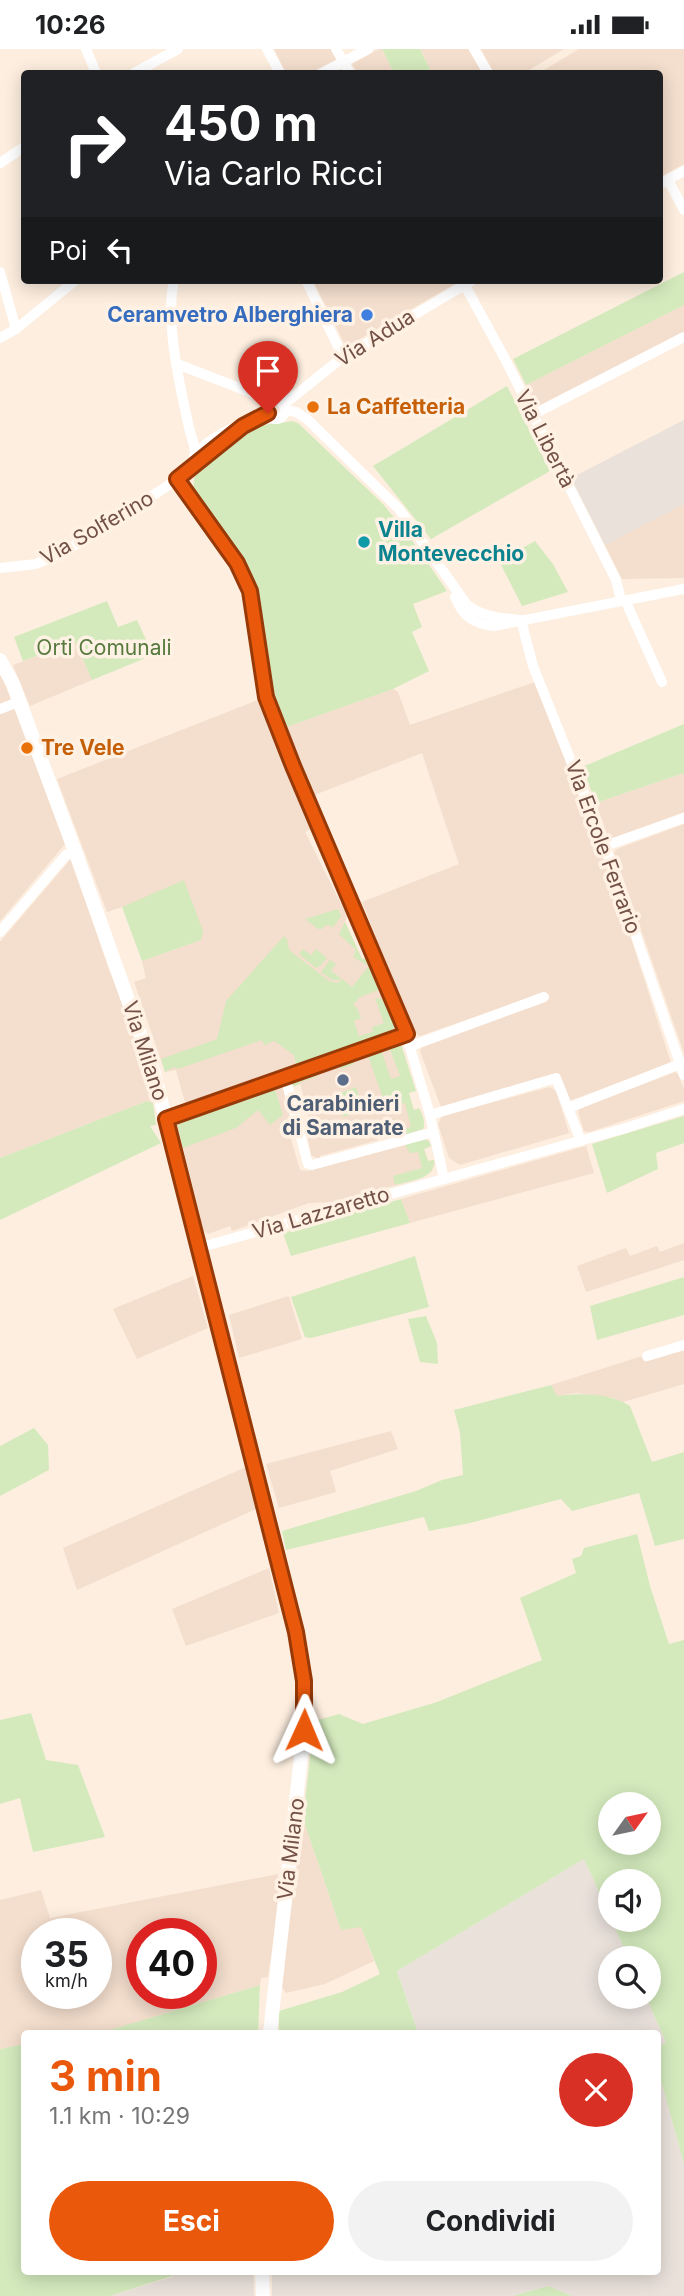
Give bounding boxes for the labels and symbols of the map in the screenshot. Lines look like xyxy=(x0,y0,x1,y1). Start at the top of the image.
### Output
place label: Ceramvetro Alberghiera xyxy=(107,302,353,327)
street label: Via Adua xyxy=(330,303,419,372)
marker: Ceramvetro Alberghiera xyxy=(359,307,375,323)
pin xyxy=(238,341,298,413)
street label: Via Libertà xyxy=(510,386,581,492)
place label: La Caffetteria xyxy=(327,394,465,419)
marker: La Caffetteria xyxy=(305,399,321,415)
street label: Via Solferino xyxy=(36,485,158,570)
place label: Villa Montevecchio xyxy=(378,517,524,566)
marker: Villa Montevecchio xyxy=(356,534,372,550)
park label: Orti Comunali xyxy=(36,635,172,660)
place label: Tre Vele xyxy=(41,735,124,760)
marker: Tre Vele xyxy=(19,740,35,756)
street label: Via Ercole Ferrario xyxy=(560,757,647,937)
street label: Via Milano xyxy=(118,998,173,1104)
marker: Carabinieri di Samarate xyxy=(335,1072,351,1088)
place label: Carabinieri di Samarate xyxy=(282,1091,404,1140)
street label: Via Lazzaretto xyxy=(249,1181,392,1244)
position arrow xyxy=(267,1693,341,1767)
north arrow xyxy=(598,1792,662,1855)
street label: Via Milano xyxy=(272,1796,309,1902)
speed limit sign: 40 xyxy=(126,1918,217,2009)

